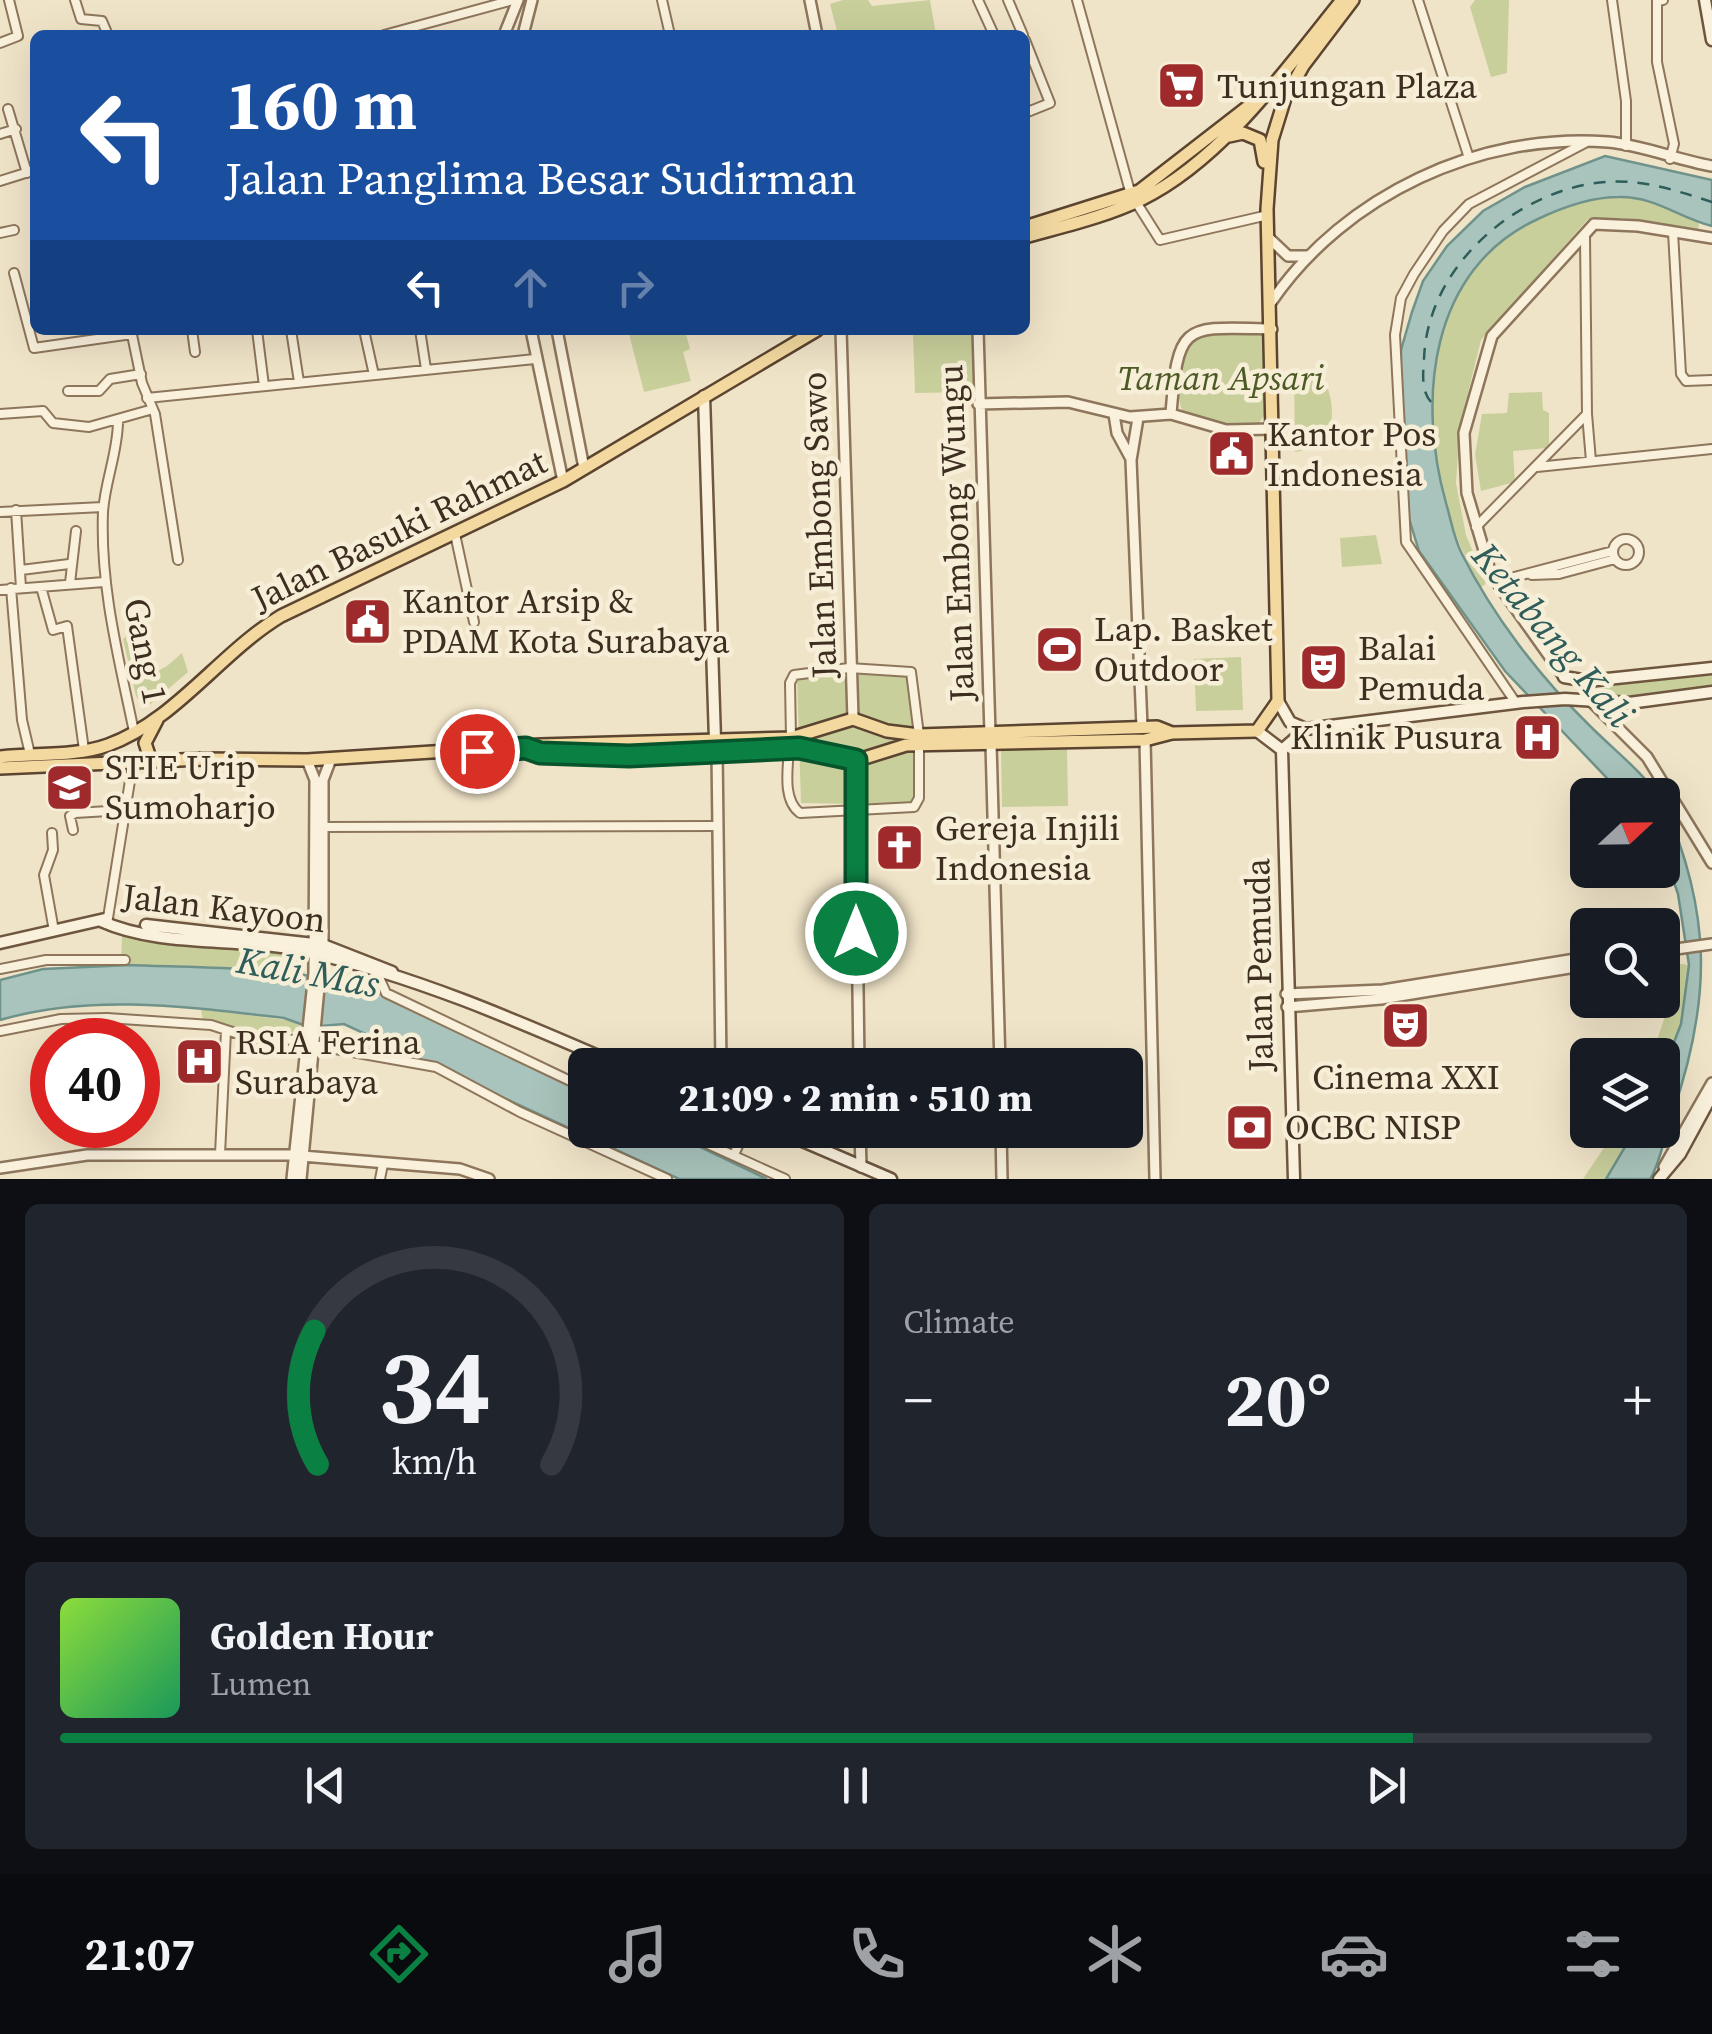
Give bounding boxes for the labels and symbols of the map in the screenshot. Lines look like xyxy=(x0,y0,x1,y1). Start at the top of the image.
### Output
supermarket icon: Tunjungan Plaza xyxy=(1156,60,1208,112)
place label: Tunjungan Plaza xyxy=(1217,62,1477,110)
park label: Taman Apsari xyxy=(1118,354,1325,402)
street label: Jalan Embong Wungu xyxy=(926,363,986,704)
street label: Jalan Embong Sawo xyxy=(790,371,848,680)
place label: Kantor Pos Indonesia xyxy=(1267,410,1437,498)
public building icon: Kantor Pos Indonesia xyxy=(1206,428,1258,480)
street label: Jalan Basuki Rahmat xyxy=(243,437,555,623)
water label: Ketabang Kali xyxy=(1460,531,1646,739)
place label: Kantor Arsip & PDAM Kota Surabaya xyxy=(402,577,730,665)
street label: Gang 1 xyxy=(112,594,180,708)
public building icon: Kantor Arsip & PDAM Kota Surabaya xyxy=(341,595,393,647)
place label: Lap. Basket Outdoor xyxy=(1094,605,1273,693)
sports icon: Lap. Basket Outdoor xyxy=(1033,623,1085,675)
place label: Balai Pemuda xyxy=(1358,624,1485,712)
theatre icon: Balai Pemuda xyxy=(1297,642,1349,694)
pin xyxy=(435,709,520,794)
hospital icon: Klinik Pusura xyxy=(1511,711,1563,763)
place label: Klinik Pusura xyxy=(1290,713,1502,761)
place label: STIE Urip Sumoharjo xyxy=(105,743,276,831)
school or university icon: STIE Urip Sumoharjo xyxy=(44,761,96,813)
north arrow xyxy=(1570,778,1680,888)
place label: Gereja Injili Indonesia xyxy=(935,804,1120,892)
church icon: Gereja Injili Indonesia xyxy=(874,822,926,874)
street label: Jalan Pemuda xyxy=(1233,858,1285,1073)
street label: Jalan Kayoon xyxy=(119,872,328,944)
position arrow xyxy=(804,881,908,985)
water label: Kali Mas xyxy=(232,934,384,1010)
theatre icon: Cinema XXI xyxy=(1380,999,1432,1051)
speed limit sign: 40 xyxy=(30,1018,160,1148)
place label: RSIA Ferina Surabaya xyxy=(235,1018,421,1106)
hospital icon: RSIA Ferina Surabaya xyxy=(174,1036,226,1088)
place label: Cinema XXI xyxy=(1312,1053,1500,1101)
bank icon: OCBC NISP xyxy=(1224,1101,1276,1153)
place label: OCBC NISP xyxy=(1285,1103,1461,1151)

